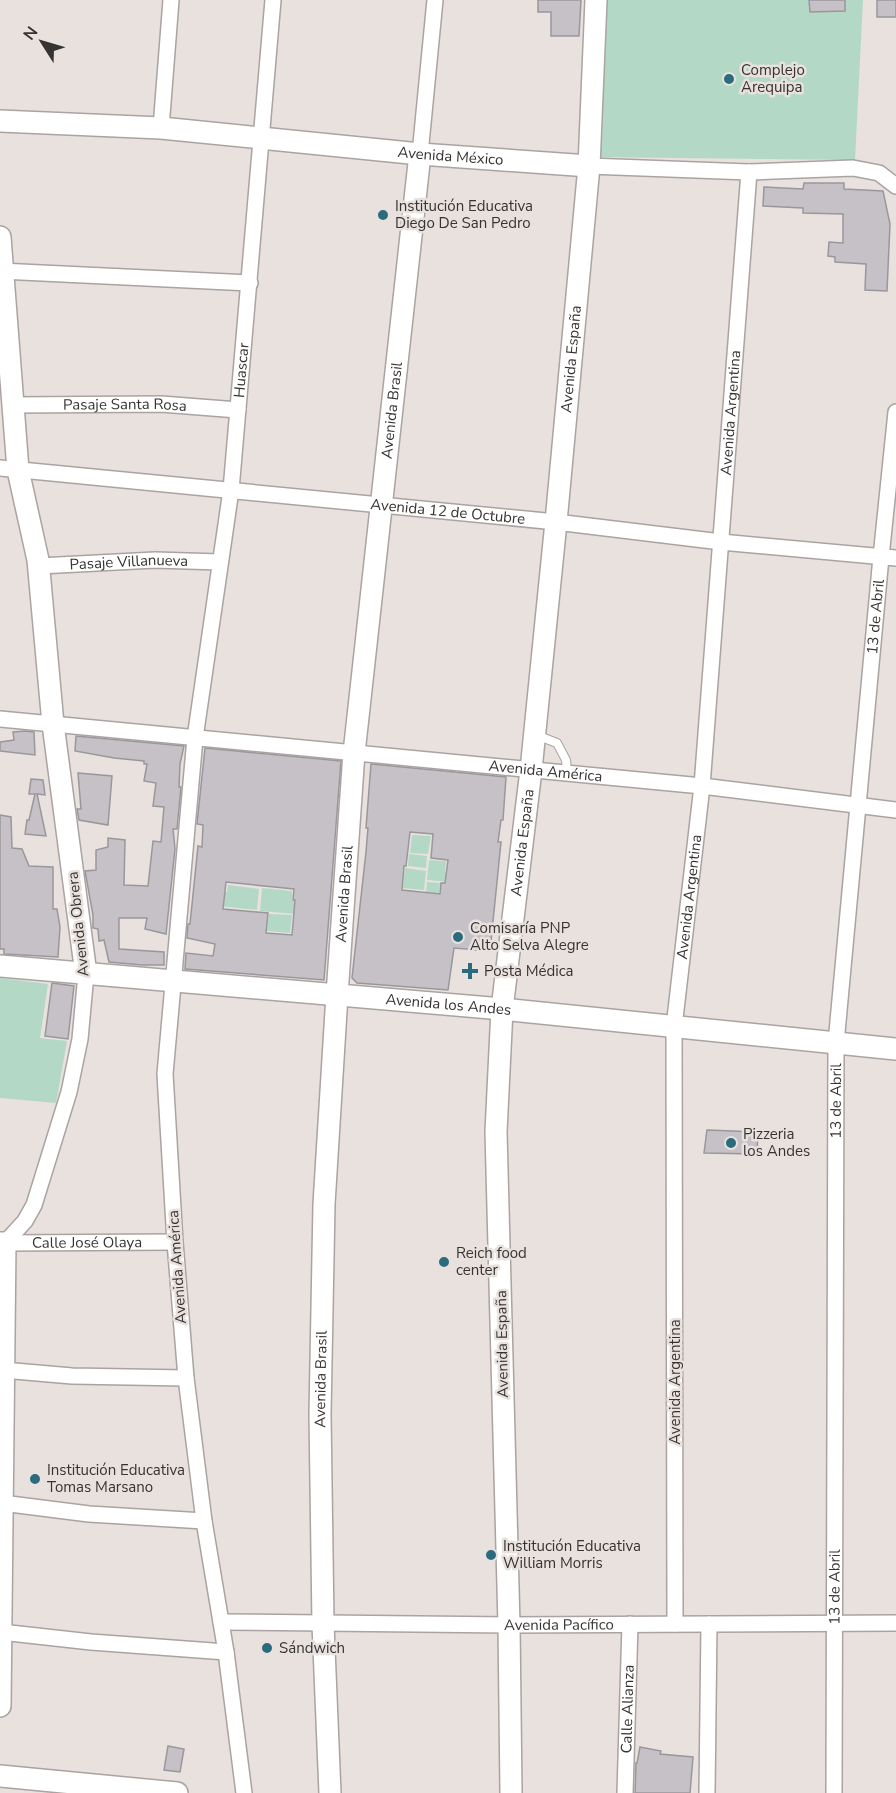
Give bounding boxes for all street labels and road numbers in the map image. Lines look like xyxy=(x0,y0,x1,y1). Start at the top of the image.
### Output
street label: Avenida México xyxy=(397,142,504,170)
street label: Avenida España xyxy=(556,304,586,414)
street label: Huascar xyxy=(229,341,254,399)
street label: Avenida Argentina xyxy=(716,349,745,476)
street label: Avenida Brasil xyxy=(376,360,407,460)
street label: Pasaje Santa Rosa xyxy=(63,394,188,416)
street label: Avenida 12 de Octubre xyxy=(370,494,526,529)
street label: Pasaje Villanueva xyxy=(69,550,188,574)
street label: 13 de Abril xyxy=(862,578,889,655)
street label: Avenida América xyxy=(488,756,603,786)
street label: Avenida España xyxy=(506,788,539,897)
street label: Avenida Argentina xyxy=(672,833,706,960)
street label: Avenida Brasil xyxy=(331,844,358,943)
street label: Avenida Obrera xyxy=(63,871,93,977)
street label: Avenida los Andes xyxy=(385,989,512,1020)
street label: 13 de Abril xyxy=(826,1063,846,1139)
street label: Avenida América xyxy=(163,1209,191,1325)
street label: Calle José Olaya xyxy=(32,1232,142,1253)
street label: Avenida España xyxy=(491,1290,513,1398)
street label: Avenida Argentina xyxy=(665,1319,685,1445)
street label: Avenida Brasil xyxy=(310,1330,332,1428)
street label: 13 de Abril xyxy=(824,1549,845,1625)
street label: Avenida Pacífico xyxy=(504,1614,614,1635)
street label: Calle Alianza xyxy=(616,1664,639,1754)

